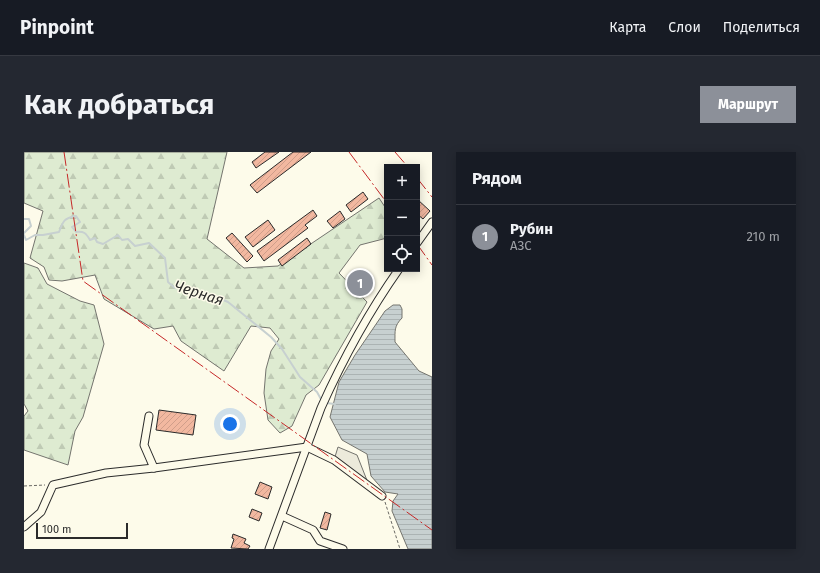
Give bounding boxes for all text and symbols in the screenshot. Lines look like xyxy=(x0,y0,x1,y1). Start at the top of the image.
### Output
text: Pinpoint xyxy=(20,16,94,39)
text: Карта xyxy=(609,19,646,36)
text: Слои xyxy=(668,19,701,36)
text: Поделиться xyxy=(723,19,800,36)
button: Маршрут xyxy=(700,86,796,123)
text: Как добраться xyxy=(24,88,214,121)
map controls xyxy=(384,164,420,272)
button: + xyxy=(384,164,420,200)
text: Рядом xyxy=(472,168,522,189)
button: − xyxy=(384,200,420,236)
text: Рубин xyxy=(510,220,553,238)
text: 1 xyxy=(482,229,488,244)
text: 210 m xyxy=(746,229,780,244)
button: locate xyxy=(384,236,420,272)
text: АЗС xyxy=(510,238,532,253)
pin: 1 xyxy=(347,268,373,298)
water label: Черная xyxy=(172,277,226,309)
your location xyxy=(220,414,240,434)
scale bar xyxy=(36,521,128,540)
text: 100 m xyxy=(42,523,71,536)

